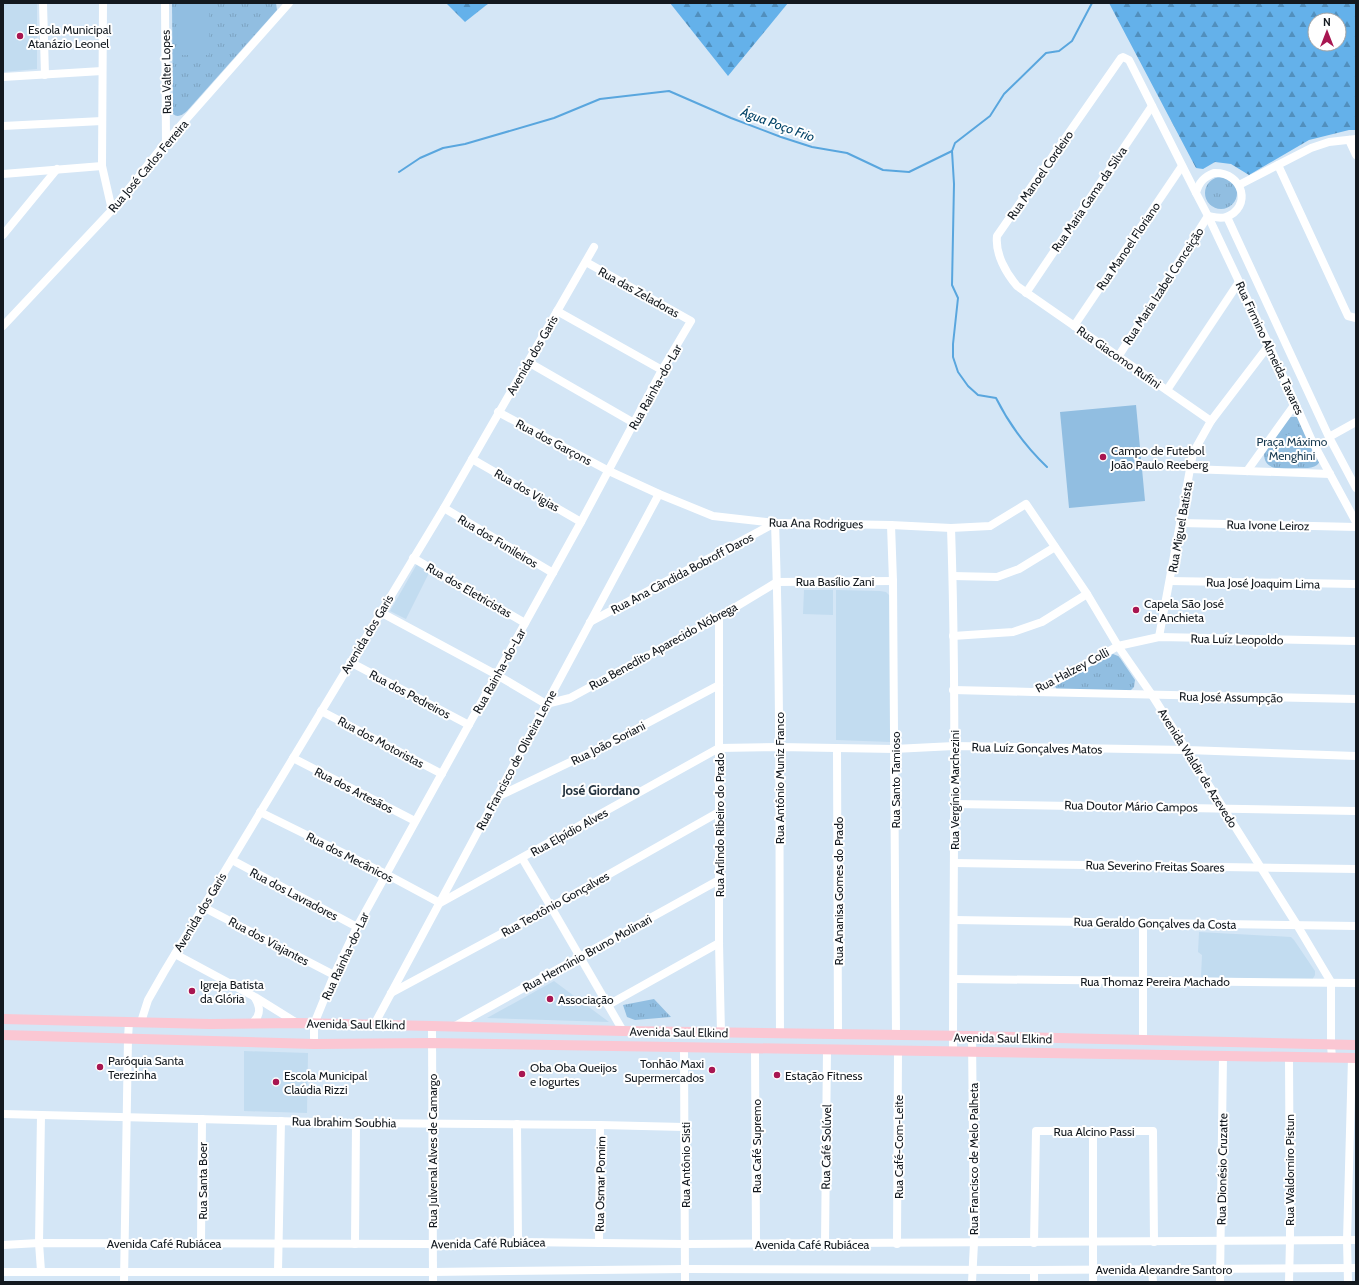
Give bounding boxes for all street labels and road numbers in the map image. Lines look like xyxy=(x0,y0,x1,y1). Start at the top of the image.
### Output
street label: Rua Valter Lopes xyxy=(158,30,174,114)
street label: Rua José Carlos Ferreira xyxy=(105,116,191,215)
street label: Rua Manoel Cordeiro xyxy=(1004,127,1077,222)
street label: Rua Maria Gama da Silva xyxy=(1048,143,1130,255)
street label: Rua Manoel Floriano xyxy=(1093,199,1163,293)
street label: Rua Maria Izabel Conceição xyxy=(1119,224,1207,348)
street label: Rua das Zeladoras xyxy=(596,263,682,321)
street label: Rua Firmino Almeida Tavares xyxy=(1232,279,1308,417)
street label: Avenida dos Garis xyxy=(503,313,561,397)
street label: Rua Giacomo Rufini xyxy=(1074,322,1164,392)
street label: Rua Rainha-do-Lar xyxy=(625,342,685,432)
street label: Rua dos Garçons xyxy=(513,416,595,468)
street label: Rua dos Vigias xyxy=(492,465,562,515)
street label: Rua Miguel Batista xyxy=(1165,480,1195,574)
street label: Rua dos Funileiros xyxy=(455,511,541,571)
street label: Rua Ana Rodrigues xyxy=(769,515,863,531)
street label: Rua Ivone Leiroz xyxy=(1226,517,1310,533)
street label: Rua Ana Cândida Bobroff Daros xyxy=(608,529,756,617)
street label: Rua dos Eletricistas xyxy=(423,559,515,621)
street label: Rua Basílio Zani xyxy=(796,574,874,589)
street label: Rua José Joaquim Lima xyxy=(1206,575,1320,591)
street label: Avenida dos Garis xyxy=(338,592,396,676)
street label: Rua Benedito Aparecido Nóbrega xyxy=(586,599,740,693)
street label: Rua Rainha-do-Lar xyxy=(469,626,529,716)
street label: Rua Luíz Leopoldo xyxy=(1190,631,1284,647)
street label: Rua Halzey Colli xyxy=(1033,644,1111,696)
street label: Rua dos Pedreiros xyxy=(367,666,453,722)
street label: Rua Francisco de Oliveira Leme xyxy=(473,687,559,833)
street label: Rua José Assumpção xyxy=(1179,689,1283,705)
street label: Avenida Waldir de Azevedo xyxy=(1155,705,1241,831)
street label: Rua Antônio Muniz Franco xyxy=(772,711,787,844)
street label: Rua dos Motoristas xyxy=(335,713,427,771)
street label: Rua João Soriani xyxy=(568,718,648,768)
street label: Rua Vergínio Marchezini xyxy=(947,730,962,850)
street label: Rua Santo Tamioso xyxy=(888,731,903,829)
street label: Rua Luíz Gonçalves Matos xyxy=(972,739,1102,757)
street label: Rua Arlindo Ribeiro do Prado xyxy=(712,752,727,897)
street label: Rua dos Artesãos xyxy=(312,764,396,816)
street label: Rua Doutor Mário Campos xyxy=(1064,797,1198,815)
street label: Rua Elpídio Alves xyxy=(528,805,610,859)
street label: Rua Ananisa Gomes do Prado xyxy=(831,816,846,965)
street label: Rua dos Mecânicos xyxy=(304,829,396,885)
street label: Rua Severino Freitas Soares xyxy=(1085,857,1225,875)
street label: Rua dos Lavradores xyxy=(247,864,341,924)
street label: Rua Teotônio Gonçalves xyxy=(498,868,612,940)
street label: Avenida dos Garis xyxy=(171,870,229,954)
street label: Rua Rainha-do-Lar xyxy=(318,909,372,1002)
street label: Rua Hermínio Bruno Molinari xyxy=(520,911,654,995)
street label: Rua dos Viajantes xyxy=(226,913,312,969)
street label: Rua Geraldo Gonçalves da Costa xyxy=(1073,914,1237,932)
street label: Rua Thomaz Pereira Machado xyxy=(1080,974,1230,989)
street label: Avenida Saul Elkind xyxy=(307,1016,405,1032)
street label: Avenida Saul Elkind xyxy=(630,1024,728,1040)
street label: Avenida Saul Elkind xyxy=(954,1030,1052,1046)
street label: Rua Julvenal Alves de Camargo xyxy=(425,1073,440,1228)
street label: Rua Francisco de Melo Palheta xyxy=(966,1083,981,1235)
street label: Rua Café-Com-Leite xyxy=(891,1095,906,1199)
street label: Rua Café Supremo xyxy=(749,1098,764,1193)
street label: Rua Café Solúvel xyxy=(818,1104,834,1190)
street label: Rua Dionésio Cruzatte xyxy=(1214,1113,1230,1225)
street label: Rua Ibrahim Soubhia xyxy=(292,1114,397,1130)
street label: Rua Waldomiro Pistun xyxy=(1282,1114,1297,1226)
street label: Rua Antônio Sisti xyxy=(678,1122,693,1208)
street label: Rua Alcino Passi xyxy=(1054,1124,1134,1139)
street label: Rua Osmar Pomim xyxy=(592,1136,608,1232)
street label: Rua Santa Boer xyxy=(195,1142,210,1220)
street label: Avenida Café Rubiácea xyxy=(431,1234,546,1251)
street label: Avenida Café Rubiácea xyxy=(107,1236,222,1251)
street label: Avenida Café Rubiácea xyxy=(755,1237,870,1252)
street label: Avenida Alexandre Santoro xyxy=(1096,1262,1233,1277)

